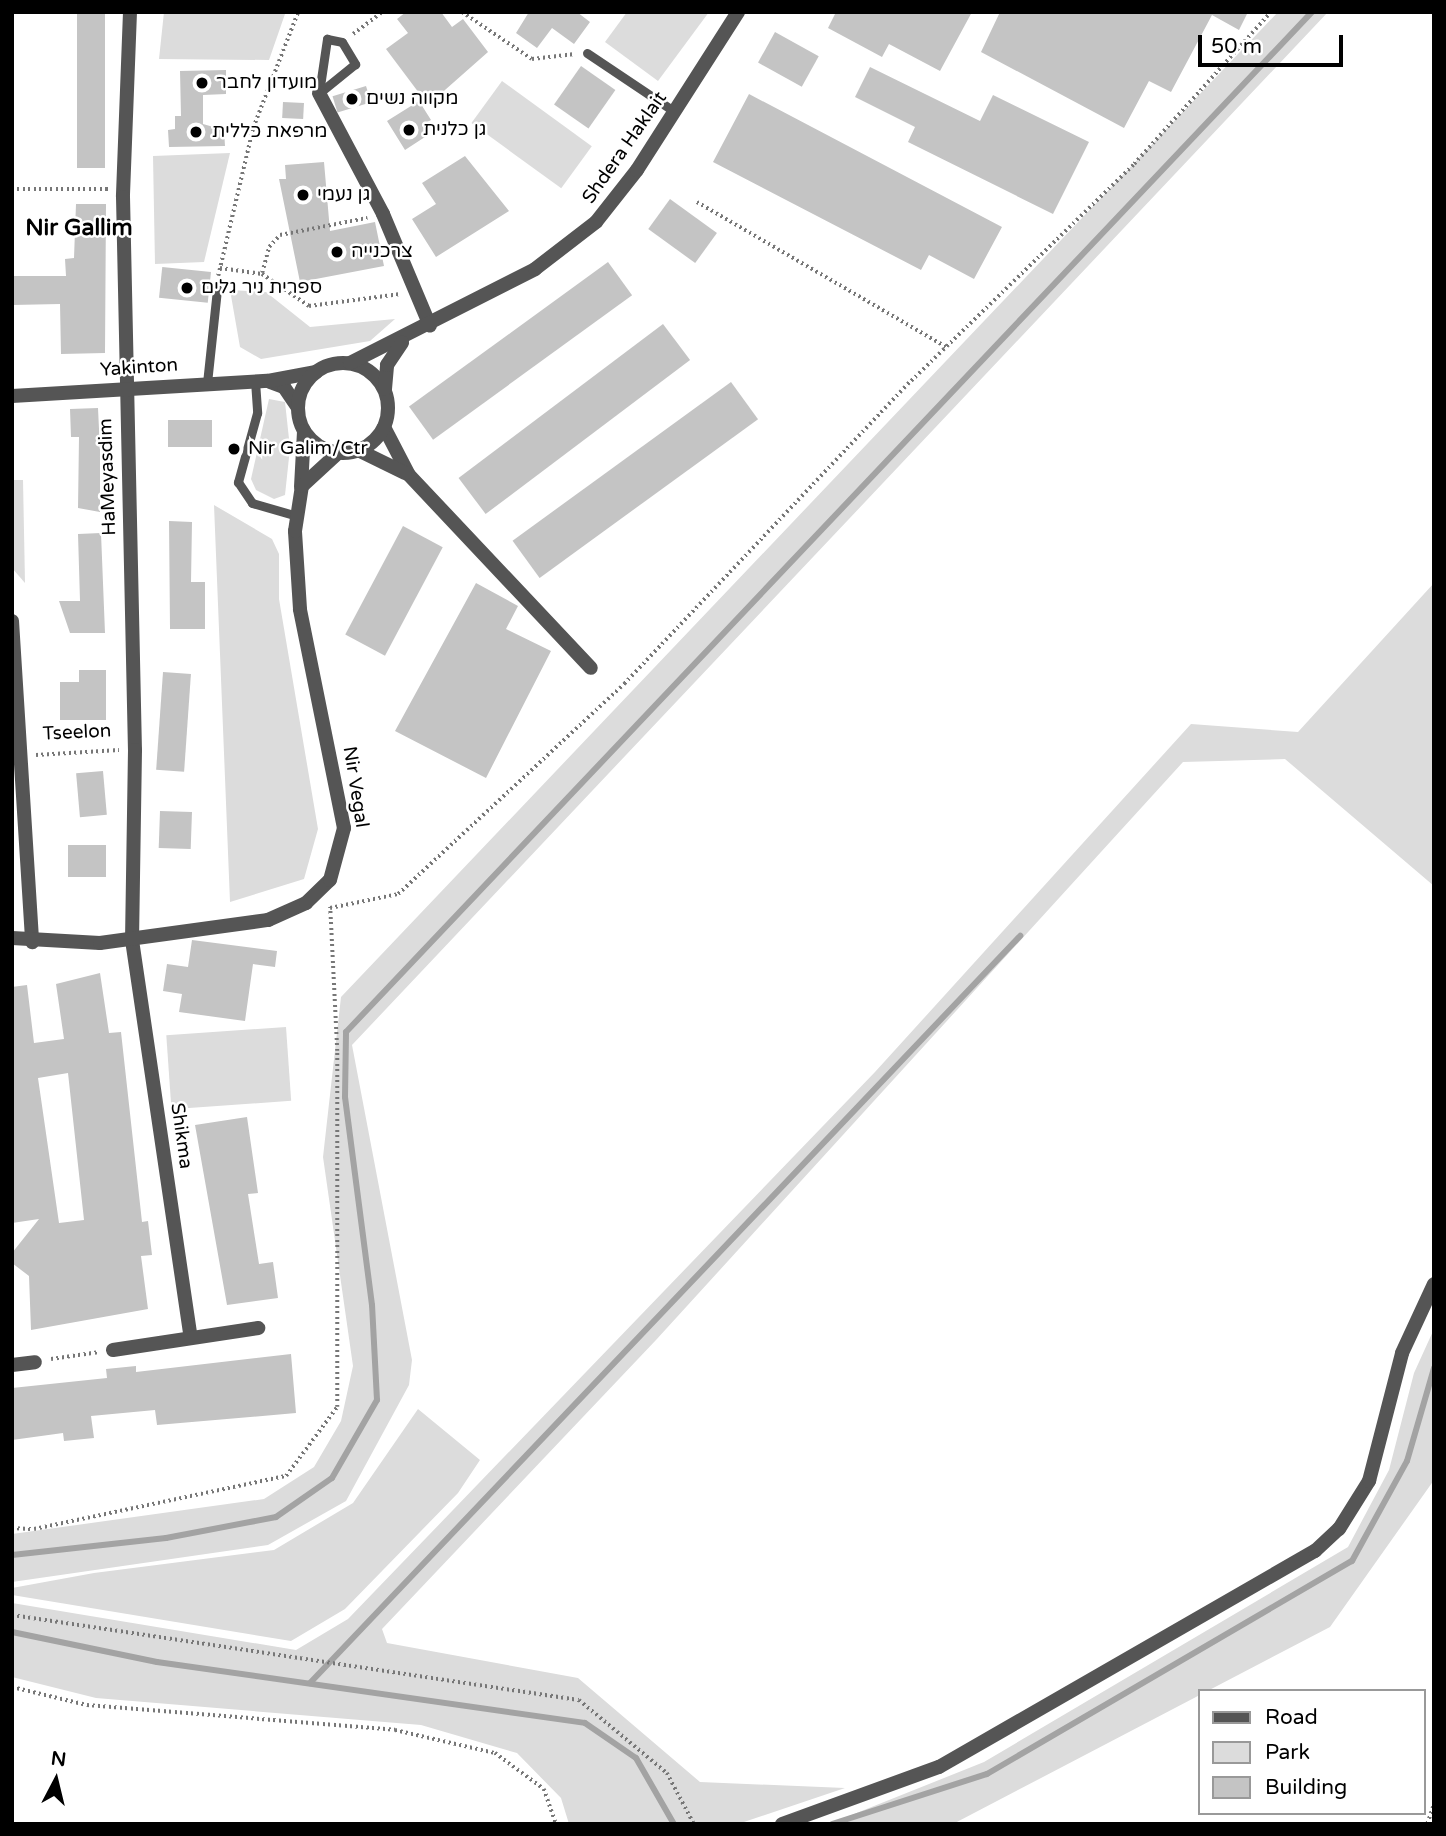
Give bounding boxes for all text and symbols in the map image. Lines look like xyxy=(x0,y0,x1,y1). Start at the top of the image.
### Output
scale bar xyxy=(1201,21,1346,65)
text: 50 m xyxy=(1211,34,1262,59)
place label: מועדון לחבר xyxy=(216,72,317,94)
marker: מועדון לחבר xyxy=(194,75,210,91)
place label: מקווה נשים xyxy=(366,88,458,110)
street label: Shdera Haklait xyxy=(578,88,672,208)
marker: מקווה נשים xyxy=(344,91,360,107)
place label: גן כלנית xyxy=(423,119,487,141)
place label: מרפאת כללית xyxy=(212,121,327,143)
marker: מרפאת כללית xyxy=(186,122,206,142)
marker: גן כלנית xyxy=(401,122,417,138)
place label: גן נעמי xyxy=(317,184,370,206)
marker: גן נעמי xyxy=(295,187,311,203)
district label: Nir Gallim xyxy=(25,214,133,242)
place label: צרכנייה xyxy=(351,241,413,263)
marker: צרכנייה xyxy=(329,244,345,260)
place label: ספרית ניר גלים xyxy=(201,277,322,299)
marker: ספרית ניר גלים xyxy=(179,280,195,296)
street label: Yakinton xyxy=(99,354,179,382)
street label: HaMeyasdim xyxy=(95,418,121,536)
place label: Nir Galim/Ctr xyxy=(248,438,368,460)
marker: Nir Galim/Ctr xyxy=(226,441,242,457)
street label: Tseelon xyxy=(42,720,112,746)
street label: Nir Vegal xyxy=(337,745,373,829)
street label: Shikma xyxy=(165,1102,197,1170)
legend xyxy=(1198,1689,1425,1815)
text: Road xyxy=(1265,1705,1318,1730)
text: Park xyxy=(1265,1740,1310,1765)
north arrow xyxy=(21,1745,91,1815)
text: N xyxy=(50,1747,67,1771)
text: Building xyxy=(1265,1775,1347,1800)

